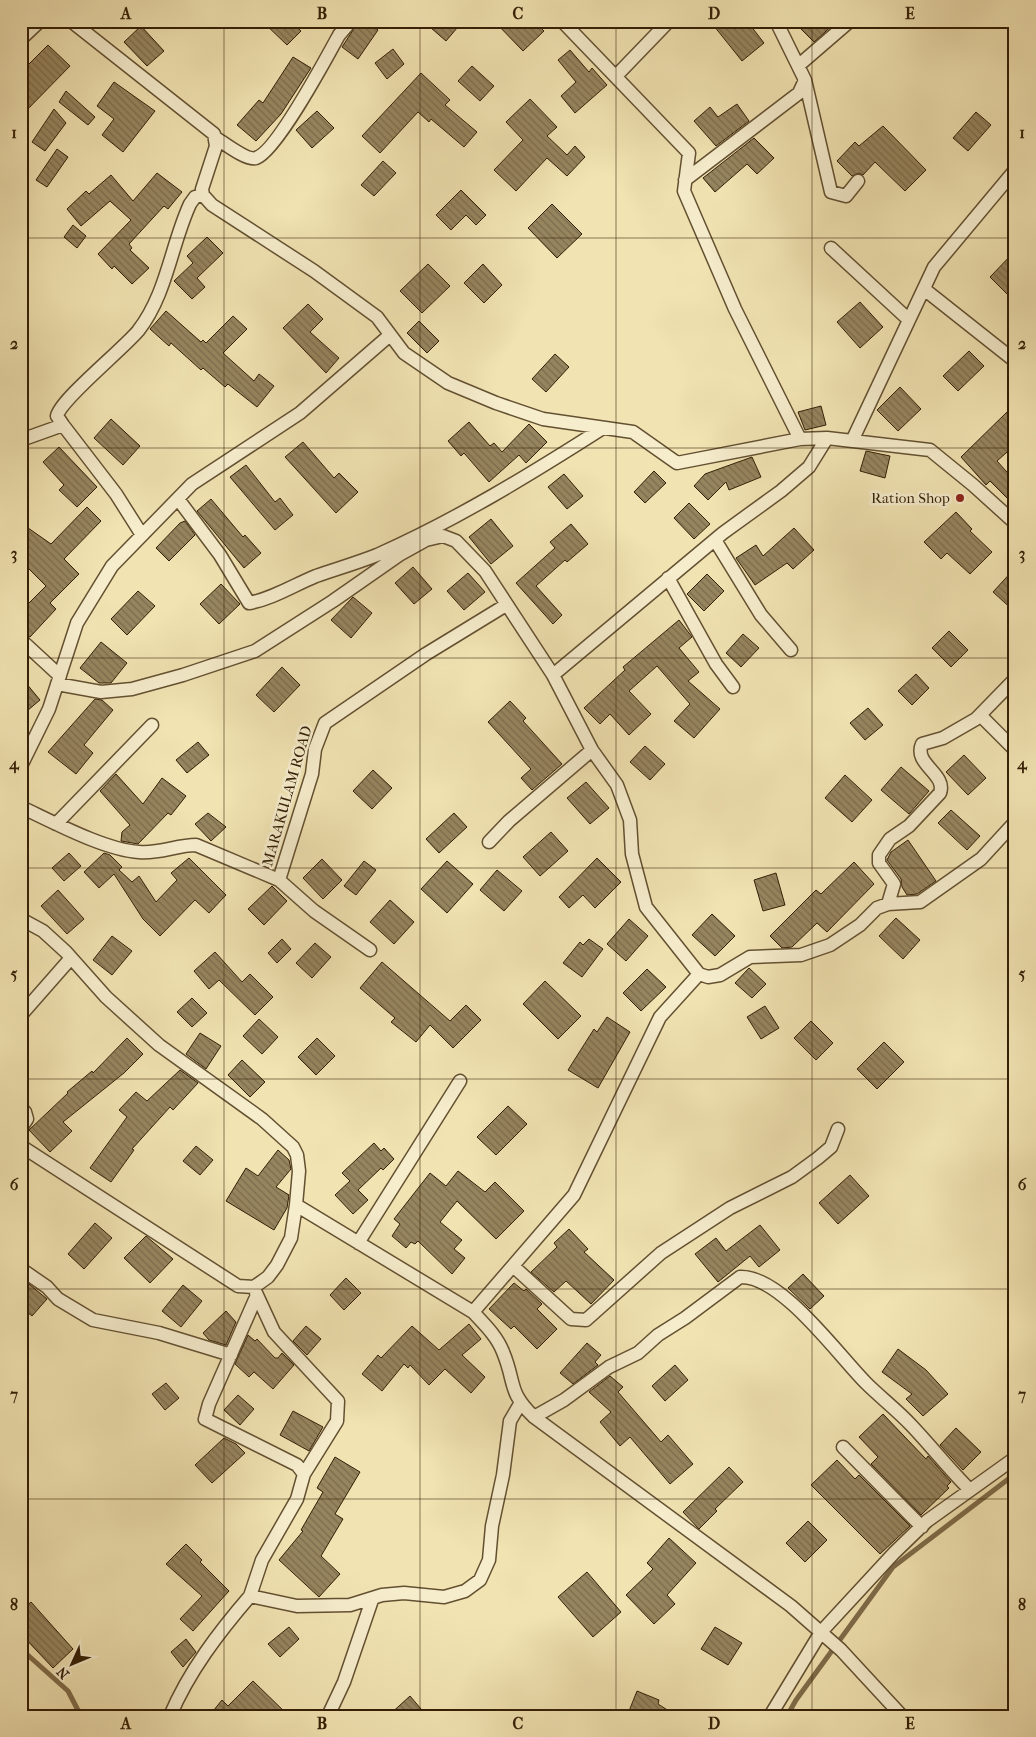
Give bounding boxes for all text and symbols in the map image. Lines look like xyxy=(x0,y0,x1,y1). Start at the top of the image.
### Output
text: A xyxy=(120,4,132,23)
text: B xyxy=(317,4,327,23)
text: C xyxy=(513,4,524,23)
text: D xyxy=(708,4,720,23)
text: E xyxy=(905,4,915,23)
text: 1 xyxy=(11,123,17,142)
text: 1 xyxy=(1019,123,1025,142)
text: 2 xyxy=(10,334,18,353)
text: 2 xyxy=(1018,334,1026,353)
place label: Ration Shop xyxy=(871,489,950,507)
marker: Ration Shop xyxy=(954,492,966,504)
text: 3 xyxy=(11,544,17,564)
text: 3 xyxy=(1019,544,1025,564)
street label: MARAKULAM ROAD xyxy=(258,724,316,868)
text: 4 xyxy=(8,754,20,774)
text: 4 xyxy=(1016,754,1028,774)
text: 5 xyxy=(11,964,18,983)
text: 5 xyxy=(1019,964,1026,983)
text: 6 xyxy=(10,1175,19,1194)
text: 6 xyxy=(1018,1175,1027,1194)
text: 7 xyxy=(9,1385,18,1404)
text: 7 xyxy=(1017,1385,1026,1404)
text: 8 xyxy=(10,1595,18,1614)
text: 8 xyxy=(1018,1595,1026,1614)
north arrow xyxy=(48,1640,98,1690)
text: N xyxy=(53,1663,73,1682)
text: A xyxy=(120,1714,132,1733)
text: B xyxy=(317,1714,327,1733)
text: C xyxy=(513,1714,524,1733)
text: D xyxy=(708,1714,720,1733)
text: E xyxy=(905,1714,915,1733)

